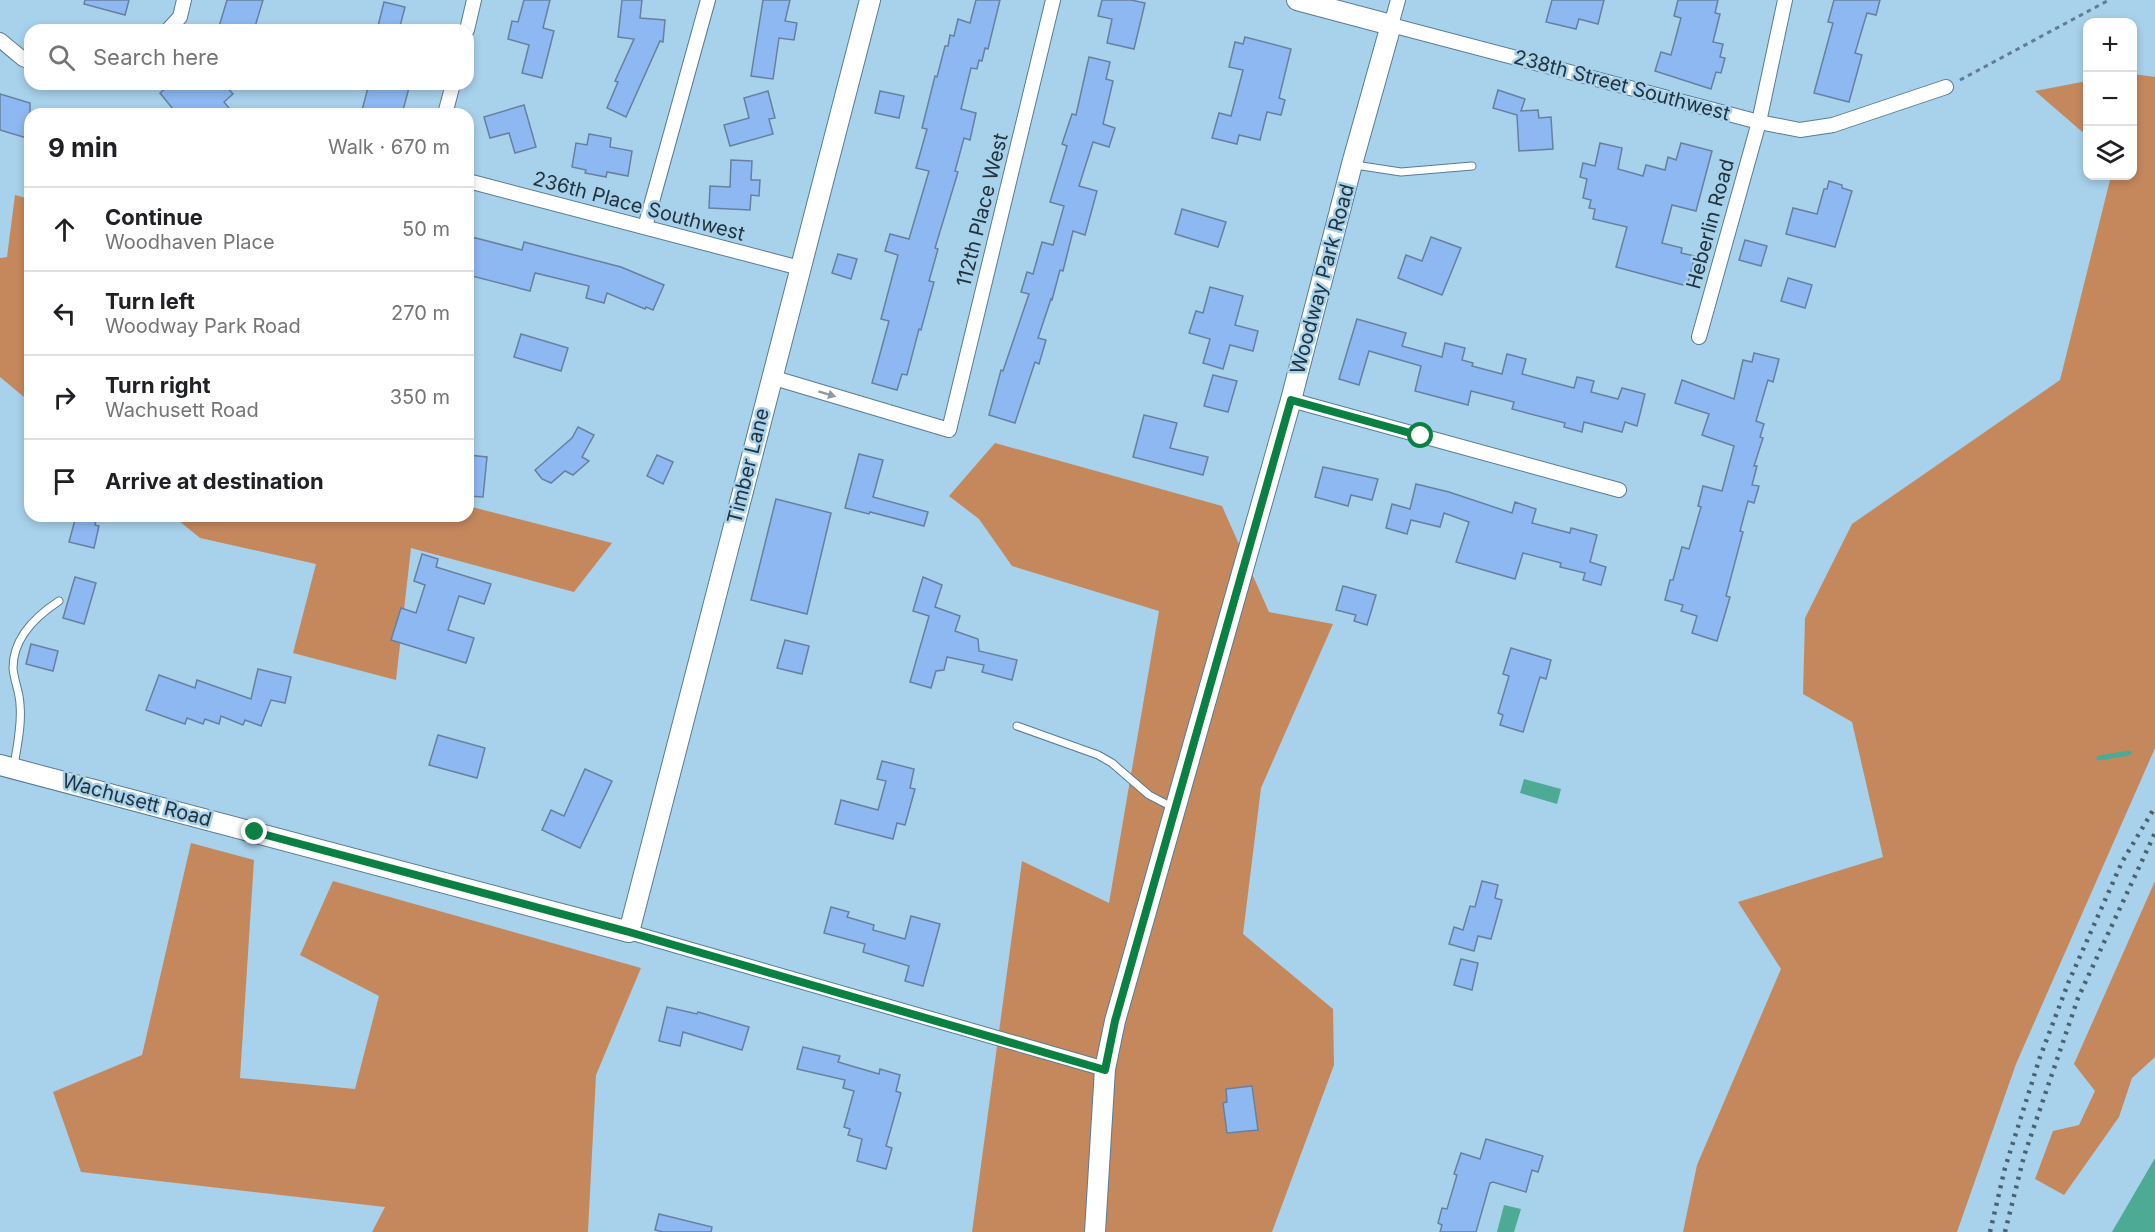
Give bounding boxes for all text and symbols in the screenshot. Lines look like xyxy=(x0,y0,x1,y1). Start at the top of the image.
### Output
map controls xyxy=(2083,18,2137,180)
button: + xyxy=(2083,18,2137,72)
search box xyxy=(24,24,474,90)
icon: search xyxy=(45,41,78,74)
text: Search here xyxy=(93,44,219,70)
street label: 238th Street Southwest xyxy=(1511,45,1733,126)
button: − xyxy=(2083,72,2137,126)
button: layers xyxy=(2083,126,2137,180)
street label: 112th Place West xyxy=(951,130,1013,289)
text: 9 min xyxy=(48,132,118,163)
text: Walk · 670 m xyxy=(328,135,450,159)
street label: Heberlin Road xyxy=(1681,156,1739,292)
street label: 236th Place Southwest xyxy=(530,166,748,246)
street label: Woodway Park Road xyxy=(1285,181,1359,377)
text: Continue xyxy=(105,204,203,230)
icon: ahead xyxy=(48,213,81,246)
text: 50 m xyxy=(402,217,450,241)
text: Woodhaven Place xyxy=(105,230,275,254)
text: Turn left xyxy=(105,288,195,314)
icon: left xyxy=(48,297,81,330)
text: 270 m xyxy=(391,301,450,325)
text: Woodway Park Road xyxy=(105,314,301,338)
text: Turn right xyxy=(105,372,211,398)
icon: right xyxy=(48,381,81,414)
text: 350 m xyxy=(390,385,450,409)
one-way arrow xyxy=(818,390,836,399)
text: Wachusett Road xyxy=(105,398,259,422)
street label: Timber Lane xyxy=(722,406,774,526)
route start xyxy=(1407,422,1433,448)
icon: arrive xyxy=(48,465,81,498)
text: Arrive at destination xyxy=(105,468,324,494)
street label: Wachusett Road xyxy=(60,769,214,831)
route end xyxy=(241,818,267,844)

